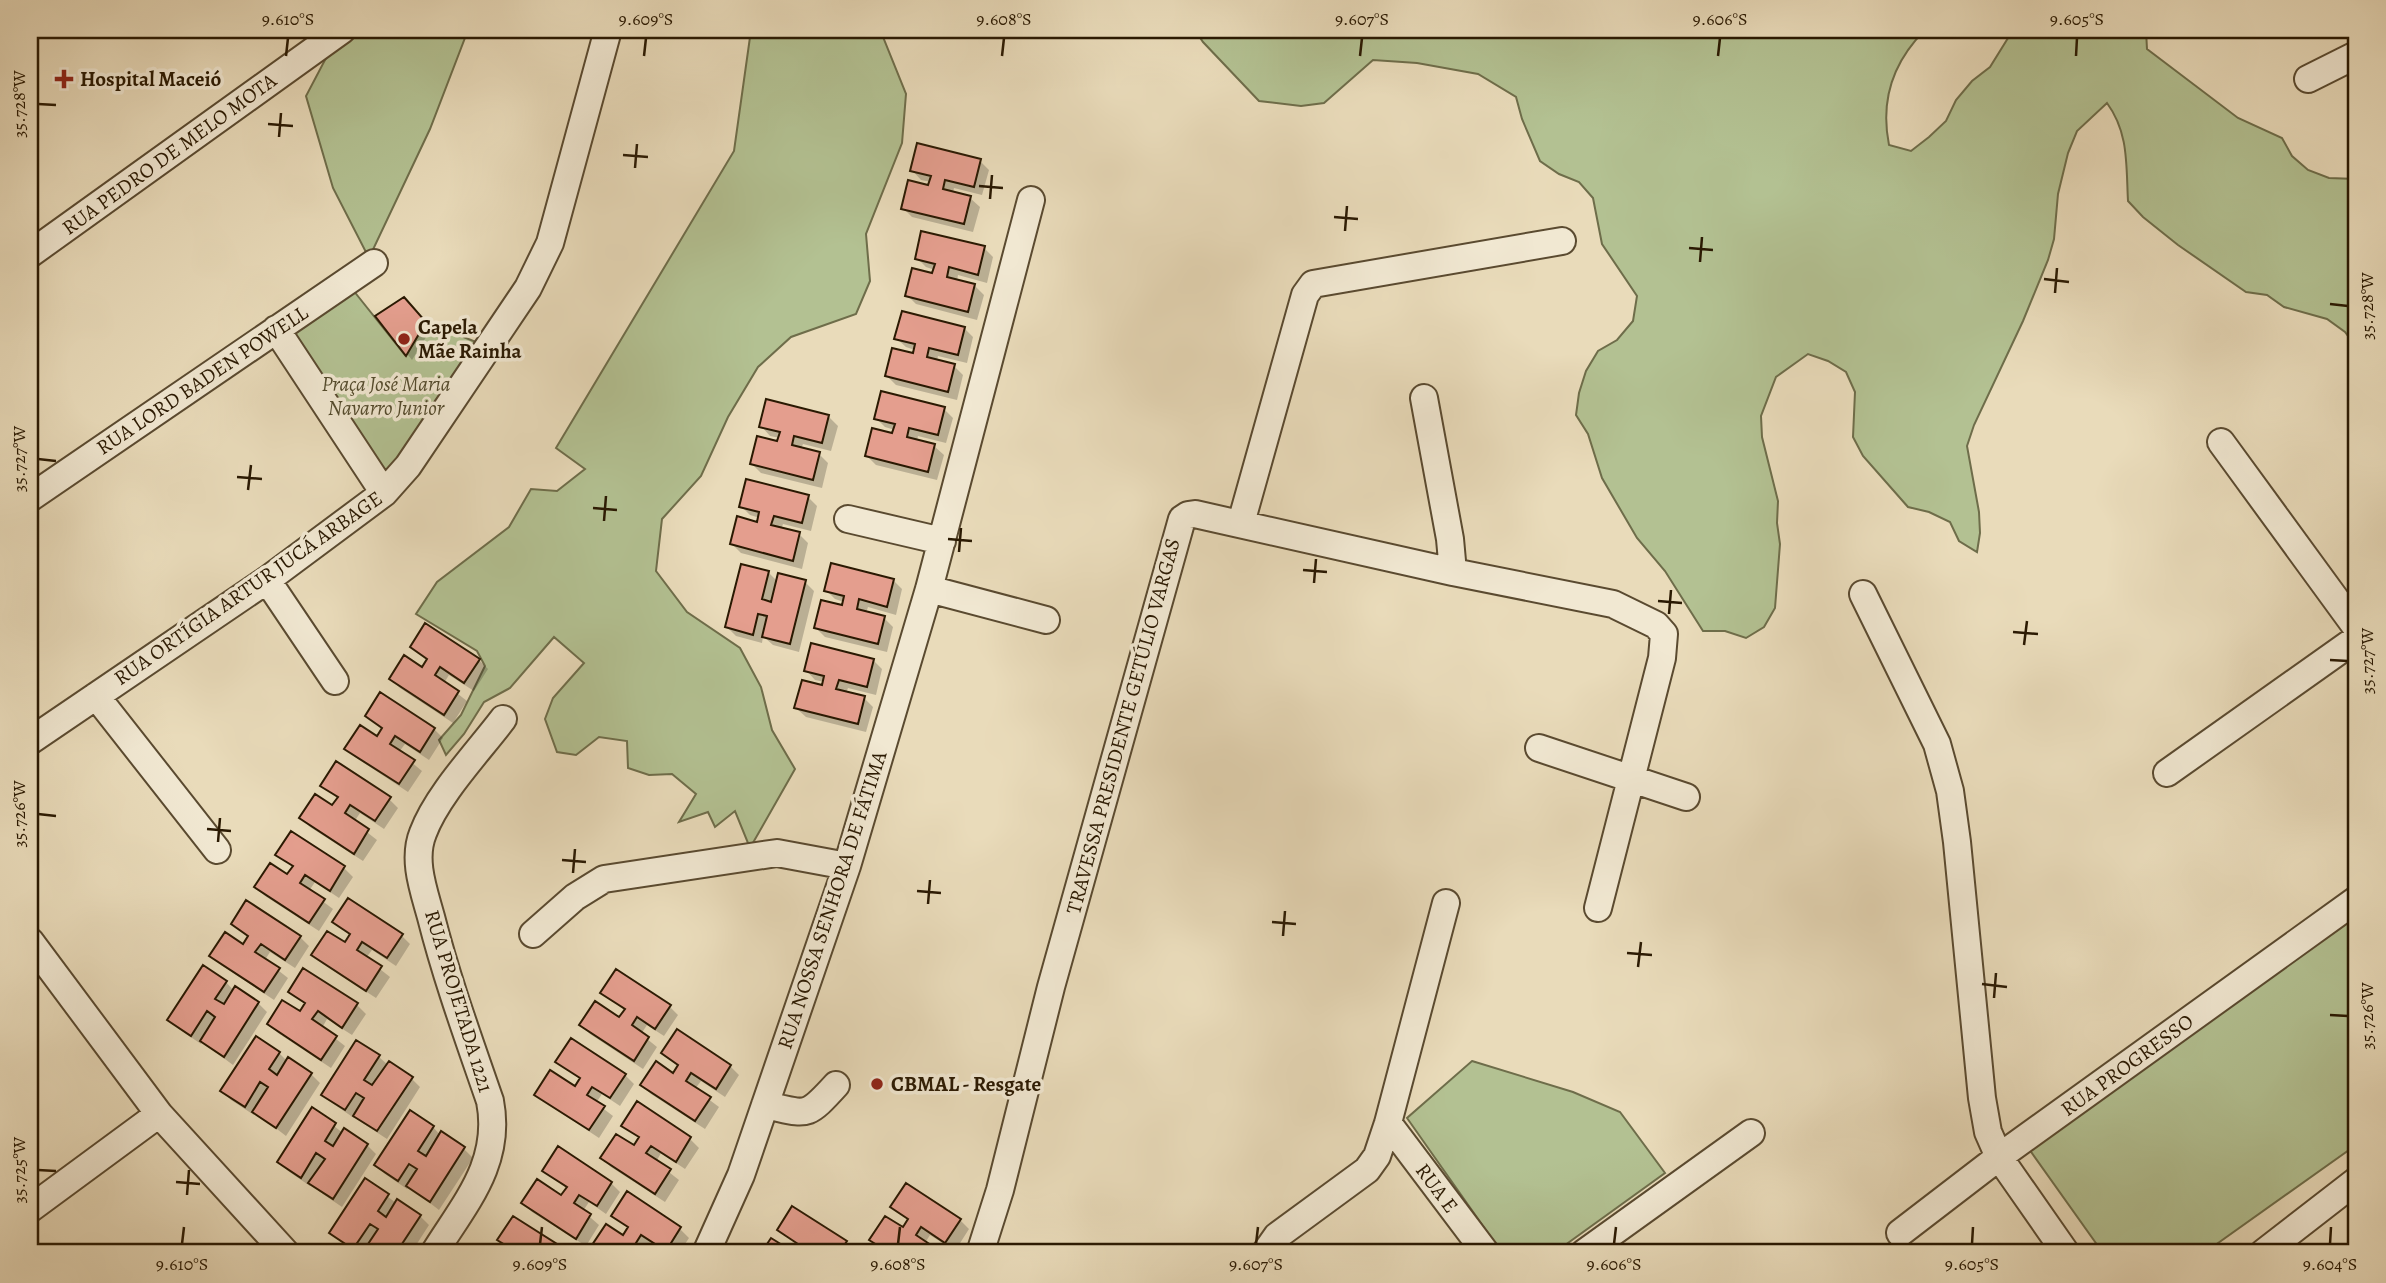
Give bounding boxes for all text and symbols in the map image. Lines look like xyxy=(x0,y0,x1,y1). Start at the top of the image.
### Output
text: 9.610°S xyxy=(262,7,314,31)
text: 9.609°S xyxy=(619,7,673,31)
text: 9.608°S xyxy=(976,7,1032,31)
text: 9.607°S xyxy=(1335,7,1389,31)
text: 9.606°S xyxy=(1693,7,1747,31)
text: 9.605°S xyxy=(2050,7,2104,31)
place label: Hospital Maceió xyxy=(80,65,222,93)
street label: RUA PEDRO DE MELO MOTA xyxy=(56,66,283,241)
marker: Hospital Maceió xyxy=(54,69,74,89)
text: 35.728°W xyxy=(7,70,31,138)
text: 35.728°W xyxy=(2355,272,2379,340)
street label: RUA LORD BADEN POWELL xyxy=(91,298,314,461)
place label: Capela Mãe Rainha xyxy=(418,313,523,365)
marker: Capela Mãe Rainha xyxy=(396,331,412,347)
park label: Praça José Maria Navarro Junior xyxy=(321,370,451,422)
text: 35.727°W xyxy=(7,425,31,492)
street label: RUA ORTÍGIA ARTUR JUCÁ ARBAGE xyxy=(108,484,388,692)
street label: TRAVESSA PRESIDENTE GETÚLIO VARGAS xyxy=(1059,535,1187,917)
text: 35.727°W xyxy=(2355,627,2379,694)
street label: RUA NOSSA SENHORA DE FÁTIMA xyxy=(770,747,894,1053)
text: 35.726°W xyxy=(7,780,31,848)
street label: RUA PROJETADA 1221 xyxy=(418,906,500,1096)
text: 35.726°W xyxy=(2355,982,2379,1050)
street label: RUA PROGRESSO xyxy=(2055,1007,2199,1123)
place label: CBMAL - Resgate xyxy=(891,1070,1042,1098)
marker: CBMAL - Resgate xyxy=(869,1076,885,1092)
text: 35.725°W xyxy=(7,1136,31,1203)
street label: RUA E xyxy=(1409,1157,1465,1219)
text: 9.610°S xyxy=(156,1252,208,1276)
text: 9.609°S xyxy=(513,1252,567,1276)
text: 9.608°S xyxy=(870,1252,926,1276)
text: 9.607°S xyxy=(1229,1252,1283,1276)
text: 9.606°S xyxy=(1587,1252,1641,1276)
text: 9.605°S xyxy=(1945,1252,1999,1276)
text: 9.604°S xyxy=(2303,1252,2357,1276)

